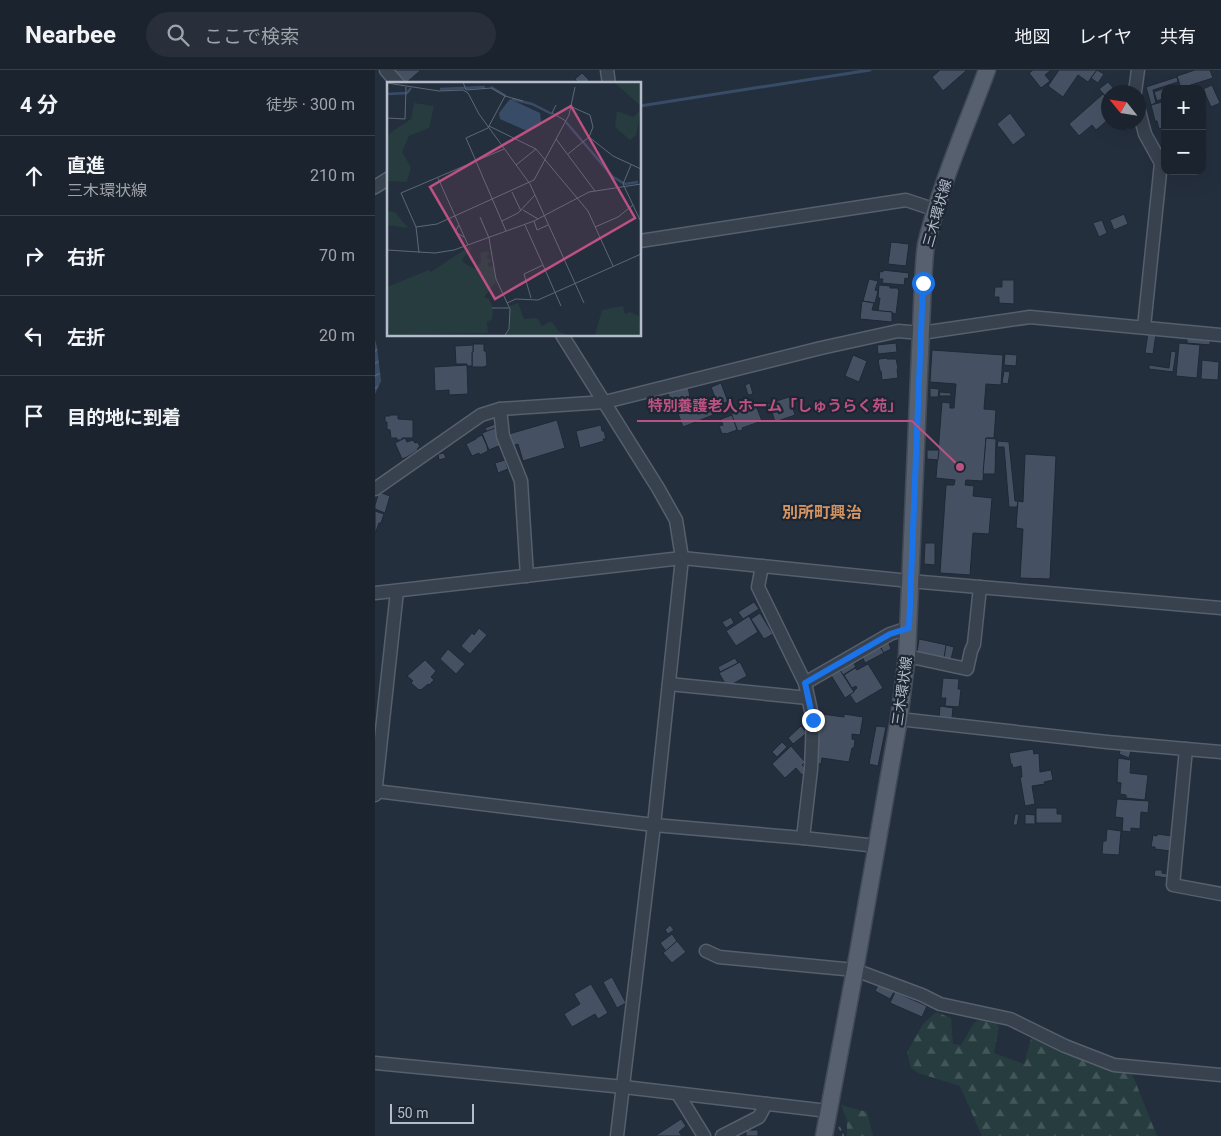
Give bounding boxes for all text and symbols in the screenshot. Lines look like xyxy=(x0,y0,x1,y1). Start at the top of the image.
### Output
search box xyxy=(146,12,496,57)
text: Nearbee xyxy=(25,21,116,49)
icon: search xyxy=(164,21,192,49)
text: ここで検索 xyxy=(204,25,299,48)
text: 地図 xyxy=(1015,26,1051,47)
text: レイヤ xyxy=(1079,26,1132,47)
text: 共有 xyxy=(1160,26,1196,47)
inset map xyxy=(387,82,641,336)
north arrow xyxy=(1101,85,1146,130)
map controls xyxy=(1161,85,1206,175)
button: + xyxy=(1161,85,1206,130)
text: 4 分 xyxy=(20,93,58,117)
text: 徒歩 · 300 m xyxy=(266,95,355,114)
button: − xyxy=(1161,130,1206,175)
text: 直進 xyxy=(67,154,105,177)
icon: ahead xyxy=(20,162,48,190)
text: 210 m xyxy=(310,166,355,185)
street label: 三木環状線 xyxy=(920,177,954,249)
text: 三木環状線 xyxy=(67,181,147,200)
icon: right xyxy=(20,242,48,270)
text: 右折 xyxy=(67,246,105,269)
text: 70 m xyxy=(319,246,355,265)
route start xyxy=(912,272,935,295)
icon: left xyxy=(20,322,48,350)
text: 左折 xyxy=(67,326,105,349)
text: 20 m xyxy=(319,326,355,345)
callout: 特別養護老人ホーム「しゅうらく苑」 xyxy=(637,391,912,421)
text: 特別養護老人ホーム「しゅうらく苑」 xyxy=(648,397,902,415)
icon: arrive xyxy=(20,402,48,430)
text: 目的地に到着 xyxy=(67,406,181,429)
district label: 別所町興治 xyxy=(782,503,862,522)
street label: 三木環状線 xyxy=(889,655,915,727)
route end xyxy=(802,709,825,732)
scale bar xyxy=(390,1101,474,1124)
text: 50 m xyxy=(397,1105,429,1121)

